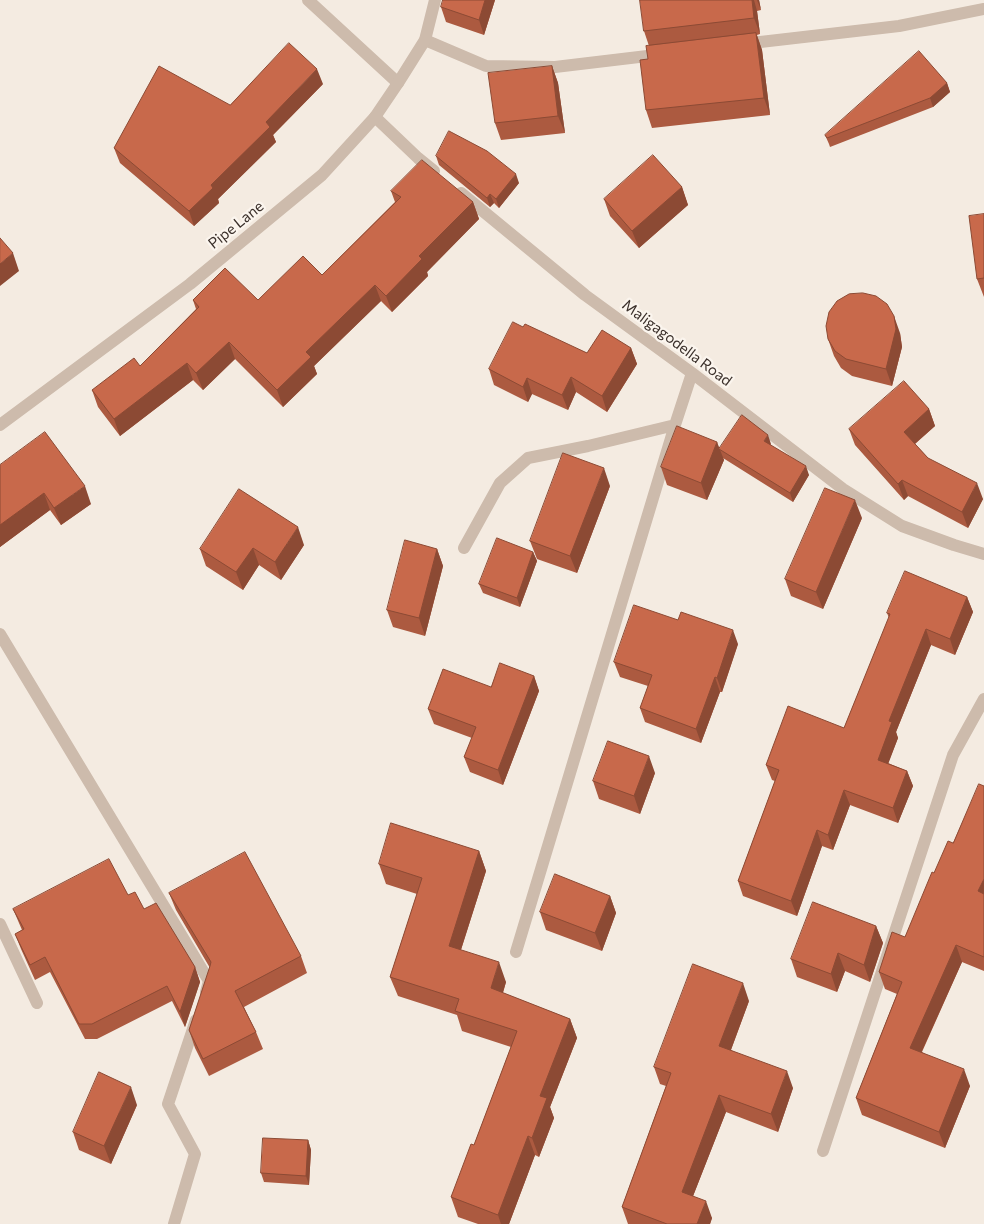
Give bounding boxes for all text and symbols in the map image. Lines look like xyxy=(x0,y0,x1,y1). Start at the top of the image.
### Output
street label: Pipe Lane xyxy=(205,197,267,253)
street label: Maligagodella Road xyxy=(619,296,735,390)

